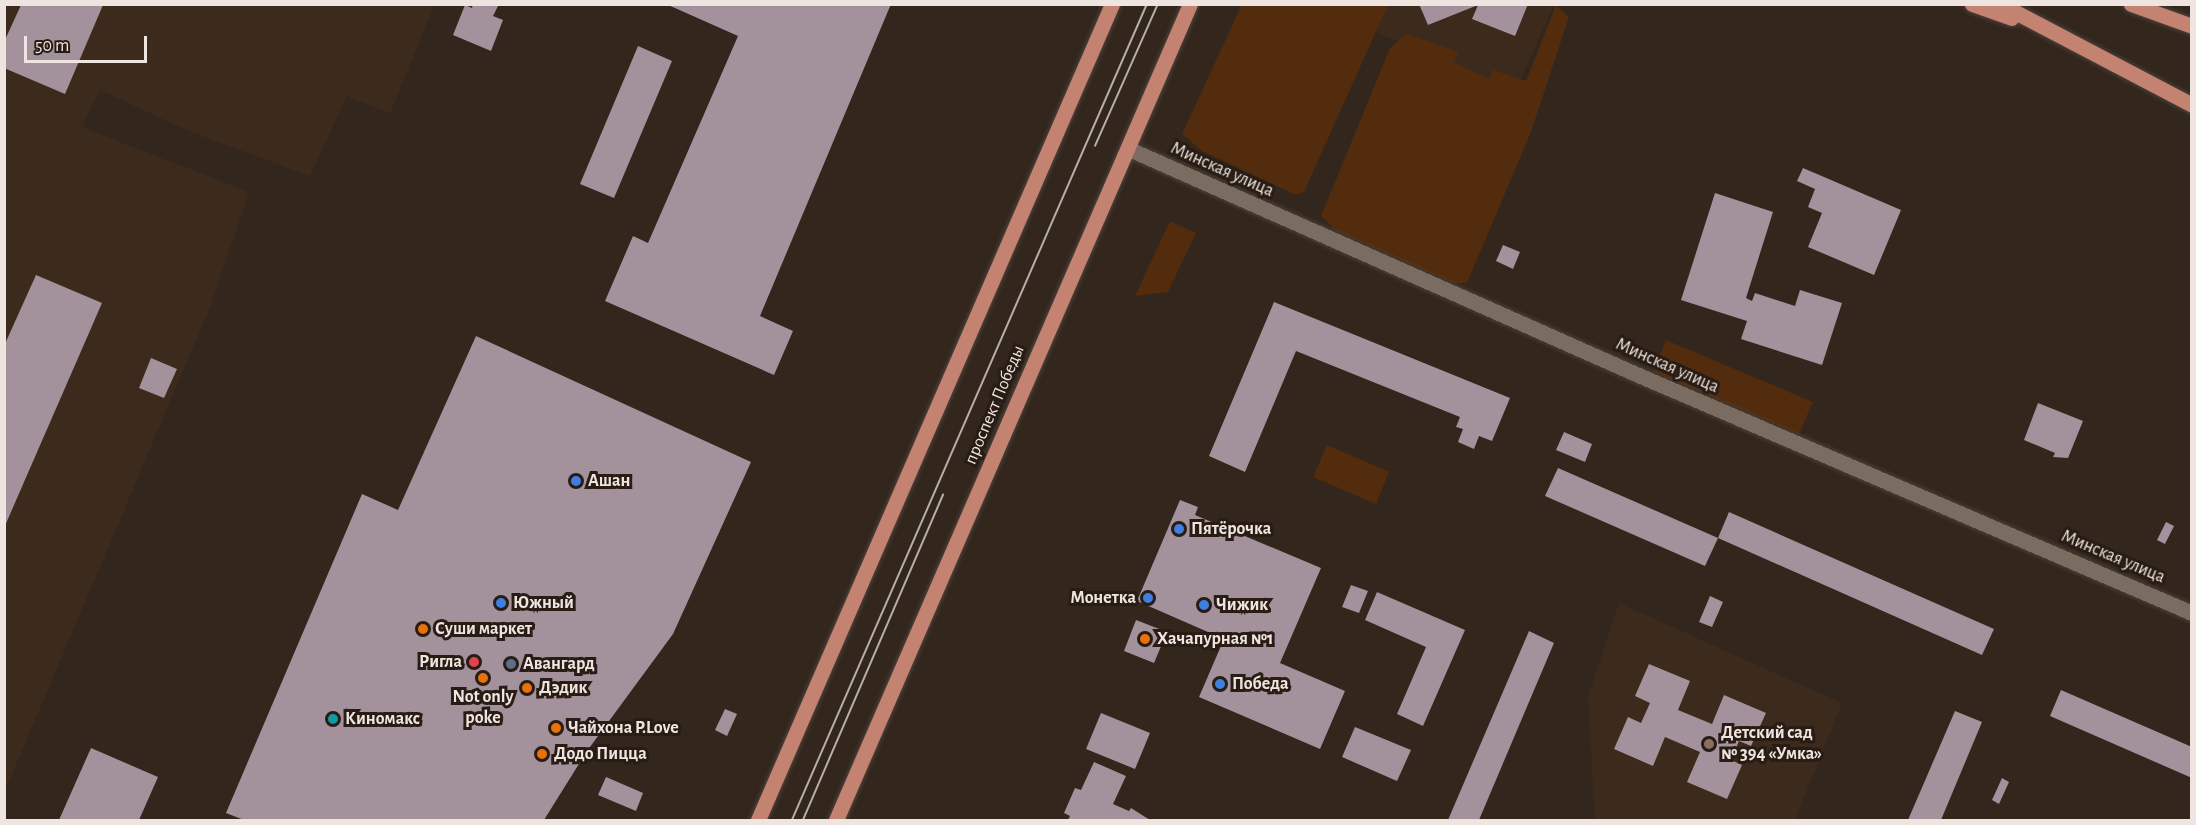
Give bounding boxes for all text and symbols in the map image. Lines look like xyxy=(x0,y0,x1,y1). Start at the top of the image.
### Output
scale bar xyxy=(27,24,150,62)
text: 50 m xyxy=(35,37,69,55)
street label: Минская улица xyxy=(1167,138,1277,202)
street label: Минская улица xyxy=(1612,334,1722,398)
street label: проспект Победы xyxy=(960,342,1030,468)
place label: Ашан xyxy=(588,470,630,492)
marker: Ашан xyxy=(569,474,583,488)
place label: Пятёрочка xyxy=(1191,518,1271,540)
marker: Пятёрочка xyxy=(1172,522,1186,536)
street label: Минская улица xyxy=(2058,525,2168,589)
place label: Монетка xyxy=(1070,587,1136,609)
marker: Монетка xyxy=(1141,591,1155,605)
place label: Южный xyxy=(513,592,574,614)
place label: Чижик xyxy=(1216,594,1268,616)
marker: Южный xyxy=(494,596,508,610)
marker: Чижик xyxy=(1197,598,1211,612)
place label: Суши маркет xyxy=(435,618,532,640)
marker: Суши маркет xyxy=(416,622,430,636)
place label: Хачапурная №1 xyxy=(1157,628,1274,650)
marker: Хачапурная №1 xyxy=(1138,632,1152,646)
place label: Ригла xyxy=(419,651,462,673)
place label: Авангард xyxy=(523,653,595,675)
marker: Ригла xyxy=(467,655,481,669)
marker: Авангард xyxy=(504,657,518,671)
marker: Not only poke xyxy=(476,671,490,685)
place label: Победа xyxy=(1232,673,1288,695)
place label: Дэдик xyxy=(539,677,587,699)
marker: Победа xyxy=(1213,677,1227,691)
marker: Дэдик xyxy=(520,681,534,695)
place label: Not only poke xyxy=(453,687,513,730)
place label: Киномакс xyxy=(345,708,420,730)
marker: Киномакс xyxy=(326,712,340,726)
place label: Чайхона P.Love xyxy=(568,717,679,739)
marker: Чайхона P.Love xyxy=(549,721,563,735)
place label: Детский сад № 394 «Умка» xyxy=(1721,723,1822,766)
marker: Детский сад № 394 «Умка» xyxy=(1702,737,1716,751)
place label: Додо Пицца xyxy=(554,743,647,765)
marker: Додо Пицца xyxy=(535,747,549,761)

